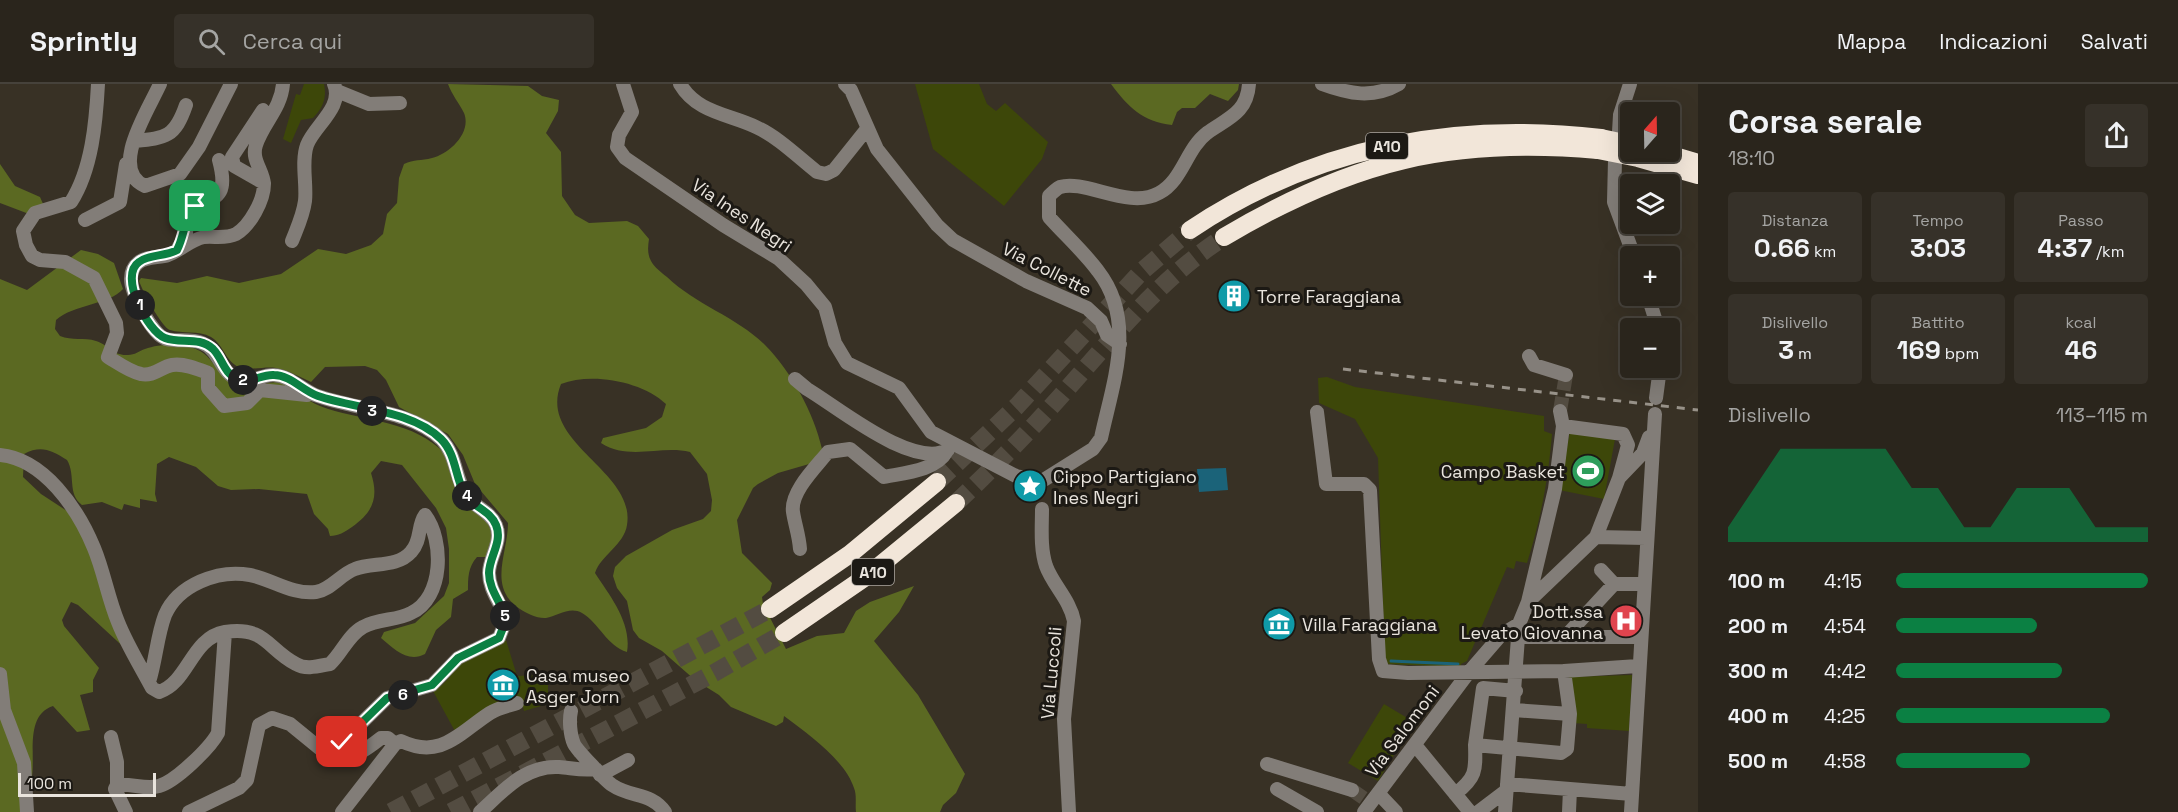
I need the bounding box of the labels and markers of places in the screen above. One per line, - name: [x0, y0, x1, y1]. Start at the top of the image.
- pin: [169, 180, 220, 231]
- building icon: Torre Faraggiana: [1216, 278, 1252, 314]
- place label: Torre Faraggiana: [1257, 285, 1401, 308]
- pin: 1: [125, 290, 155, 320]
- pin: 2: [228, 365, 258, 395]
- pin: 3: [357, 396, 387, 426]
- sports icon: Campo Basket: [1570, 453, 1606, 489]
- place label: Campo Basket: [1441, 460, 1565, 483]
- place label: Cippo Partigiano Ines Negri: [1053, 465, 1197, 509]
- place icon: Cippo Partigiano Ines Negri: [1012, 468, 1048, 504]
- pin: 4: [452, 481, 482, 511]
- place label: Dott.ssa Levato Giovanna: [1461, 600, 1603, 644]
- pin: 5: [490, 601, 520, 631]
- hospital icon: Dott.ssa Levato Giovanna: [1608, 603, 1644, 639]
- museum icon: Villa Faraggiana: [1261, 606, 1297, 642]
- place label: Villa Faraggiana: [1302, 613, 1437, 636]
- place label: Casa museo Asger Jorn: [526, 664, 630, 708]
- museum icon: Casa museo Asger Jorn: [485, 667, 521, 703]
- pin: 6: [388, 680, 418, 710]
- pin: [316, 716, 367, 767]

